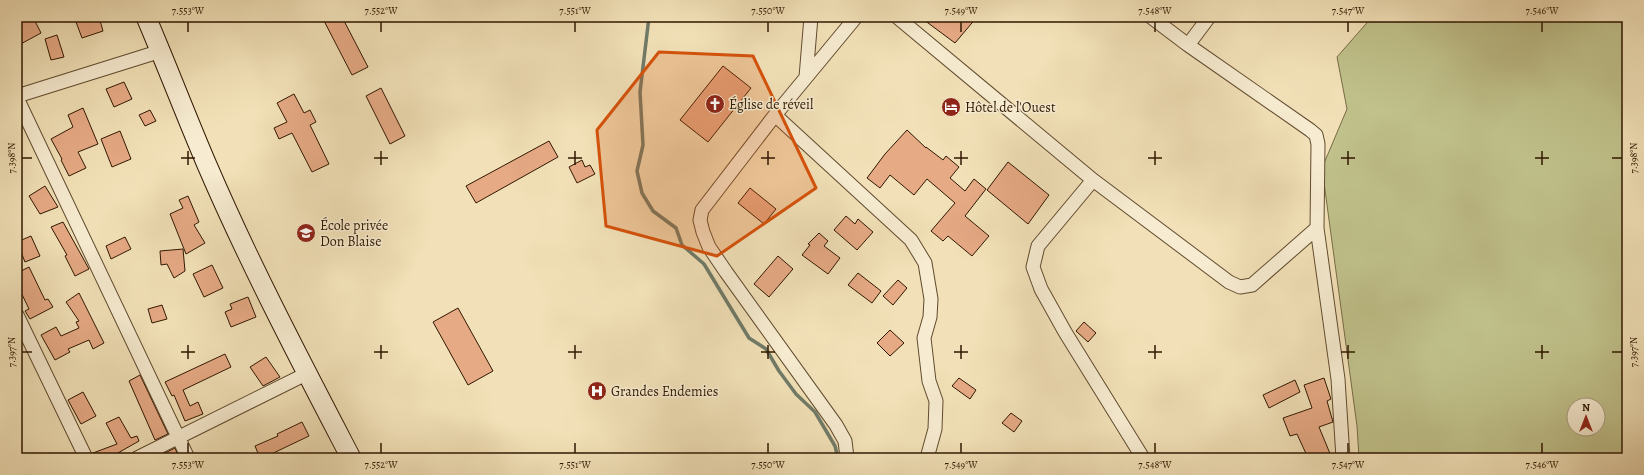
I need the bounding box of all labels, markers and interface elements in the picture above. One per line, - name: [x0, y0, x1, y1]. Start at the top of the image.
- text: 7.553°W: [172, 4, 205, 17]
- text: 7.552°W: [365, 4, 398, 17]
- text: 7.551°W: [559, 4, 591, 17]
- text: 7.550°W: [751, 4, 785, 17]
- text: 7.549°W: [945, 4, 978, 17]
- text: 7.548°W: [1138, 4, 1172, 17]
- text: 7.547°W: [1332, 4, 1365, 17]
- text: 7.546°W: [1525, 4, 1559, 17]
- church icon: Église de réveil: [704, 93, 726, 115]
- place label: Église de réveil: [729, 95, 814, 114]
- hotel icon: Hôtel de l'Ouest: [940, 96, 962, 118]
- place label: Hôtel de l'Ouest: [965, 98, 1056, 117]
- text: 7.398°N: [5, 142, 18, 174]
- text: 7.398°N: [1627, 142, 1640, 174]
- place label: École privée Don Blaise: [320, 216, 388, 251]
- school or university icon: École privée Don Blaise: [295, 222, 317, 244]
- text: 7.397°N: [5, 337, 18, 367]
- text: 7.397°N: [1627, 337, 1640, 367]
- hospital icon: Grandes Endemies: [586, 380, 608, 402]
- place label: Grandes Endemies: [611, 382, 718, 401]
- north arrow: [1566, 397, 1606, 437]
- text: N: [1582, 400, 1590, 415]
- text: 7.553°W: [172, 458, 205, 471]
- text: 7.552°W: [365, 458, 398, 471]
- text: 7.551°W: [559, 458, 591, 471]
- text: 7.550°W: [751, 458, 785, 471]
- text: 7.549°W: [945, 458, 978, 471]
- text: 7.548°W: [1138, 458, 1172, 471]
- text: 7.547°W: [1332, 458, 1365, 471]
- text: 7.546°W: [1525, 458, 1559, 471]

